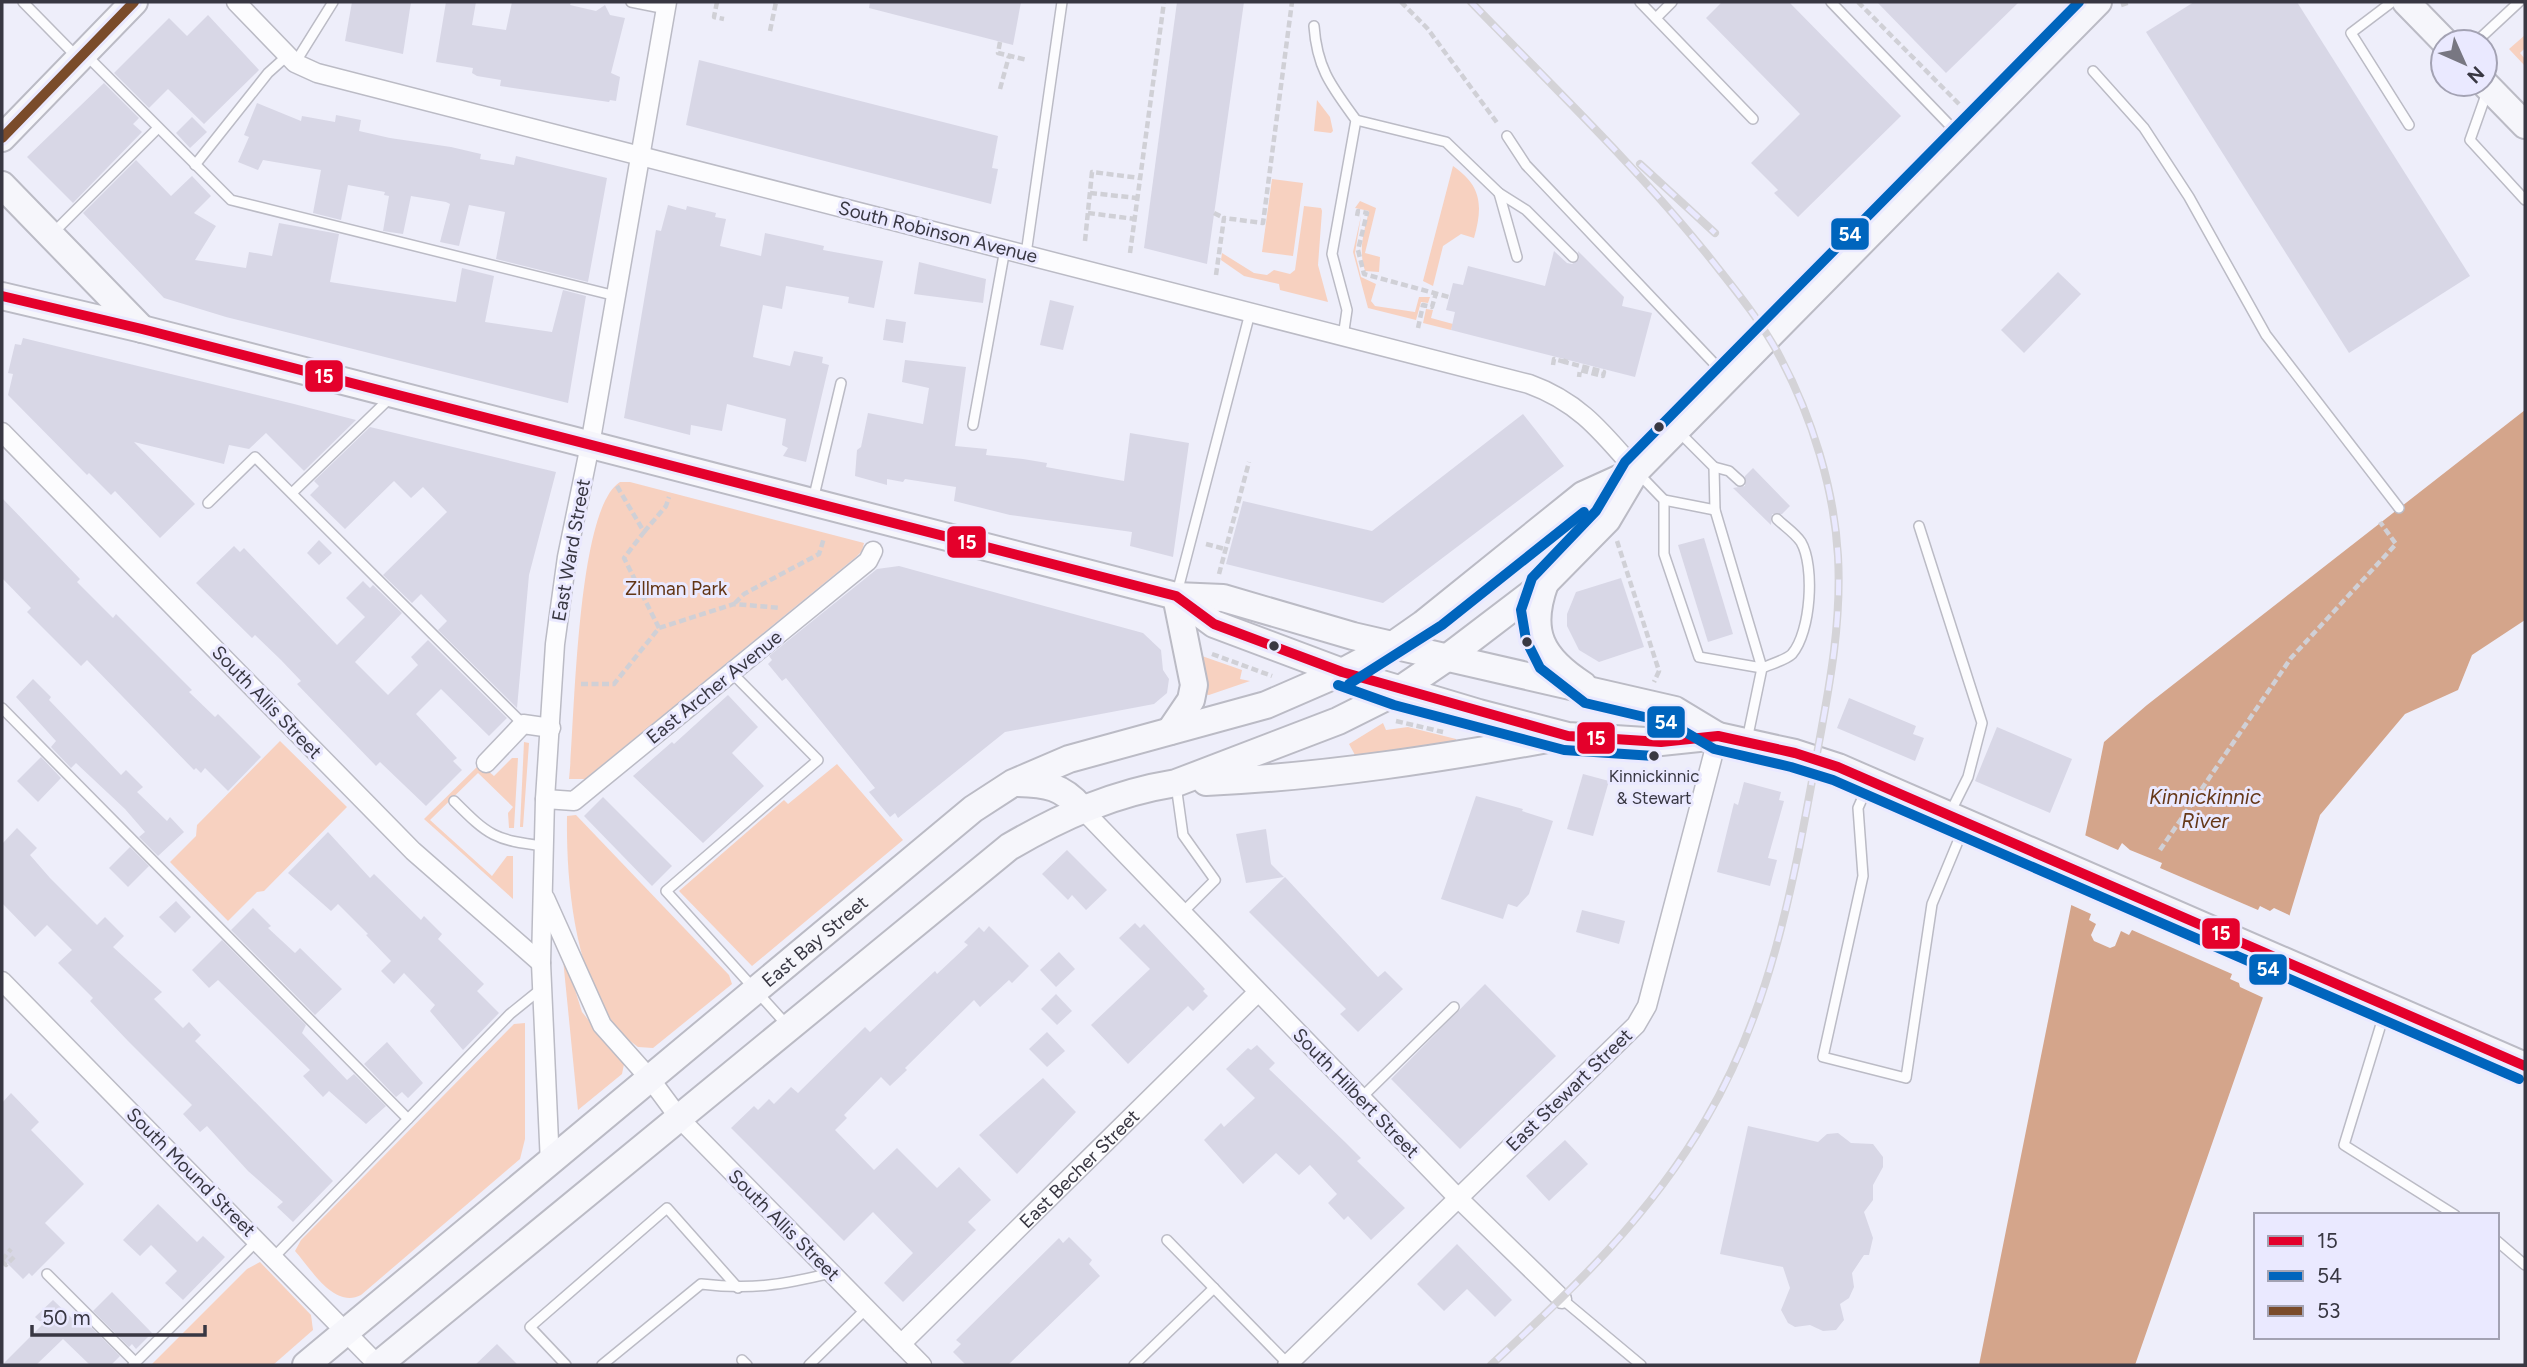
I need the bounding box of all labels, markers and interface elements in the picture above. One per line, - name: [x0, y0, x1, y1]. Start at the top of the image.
- north arrow: [2429, 28, 2499, 98]
- text: N: [2462, 61, 2489, 88]
- street label: South Robinson Avenue: [836, 196, 1040, 268]
- line badge: 54: [1830, 217, 1870, 251]
- text: 54: [1838, 223, 1862, 246]
- line badge: 15: [304, 359, 344, 393]
- text: 15: [314, 365, 334, 388]
- unlabelled marker: [1652, 420, 1666, 434]
- street label: East Ward Street: [547, 477, 595, 623]
- line badge: 15: [946, 525, 987, 559]
- text: 15: [957, 531, 977, 554]
- park label: Zillman Park: [625, 577, 728, 600]
- street label: East Archer Avenue: [642, 625, 786, 749]
- unlabelled marker: [1520, 635, 1534, 649]
- unlabelled marker: [1267, 639, 1281, 653]
- street label: South Allis Street: [207, 641, 327, 763]
- line badge: 54: [1646, 705, 1686, 739]
- text: 54: [1654, 711, 1678, 734]
- line badge: 15: [1576, 721, 1616, 755]
- text: 15: [1586, 727, 1606, 750]
- marker: Kinnickinnic & Stewart: [1647, 749, 1661, 763]
- place label: Kinnickinnic & Stewart: [1609, 766, 1699, 808]
- water label: Kinnickinnic River: [2149, 784, 2262, 833]
- street label: East Bay Street: [757, 890, 872, 992]
- line badge: 15: [2201, 917, 2241, 950]
- text: 15: [2211, 922, 2231, 945]
- line badge: 54: [2248, 953, 2288, 986]
- text: 54: [2256, 958, 2280, 981]
- street label: South Hilbert Street: [1288, 1023, 1424, 1163]
- street label: East Stewart Street: [1501, 1024, 1637, 1156]
- street label: South Mound Street: [122, 1103, 260, 1241]
- street label: East Becher Street: [1014, 1104, 1144, 1233]
- street label: South Allis Street: [723, 1164, 845, 1286]
- legend: [2254, 1213, 2499, 1339]
- text: 15: [2317, 1228, 2338, 1253]
- text: 54: [2317, 1263, 2342, 1288]
- scale bar: [32, 1294, 205, 1338]
- text: 53: [2317, 1298, 2341, 1323]
- text: 50 m: [42, 1305, 91, 1330]

